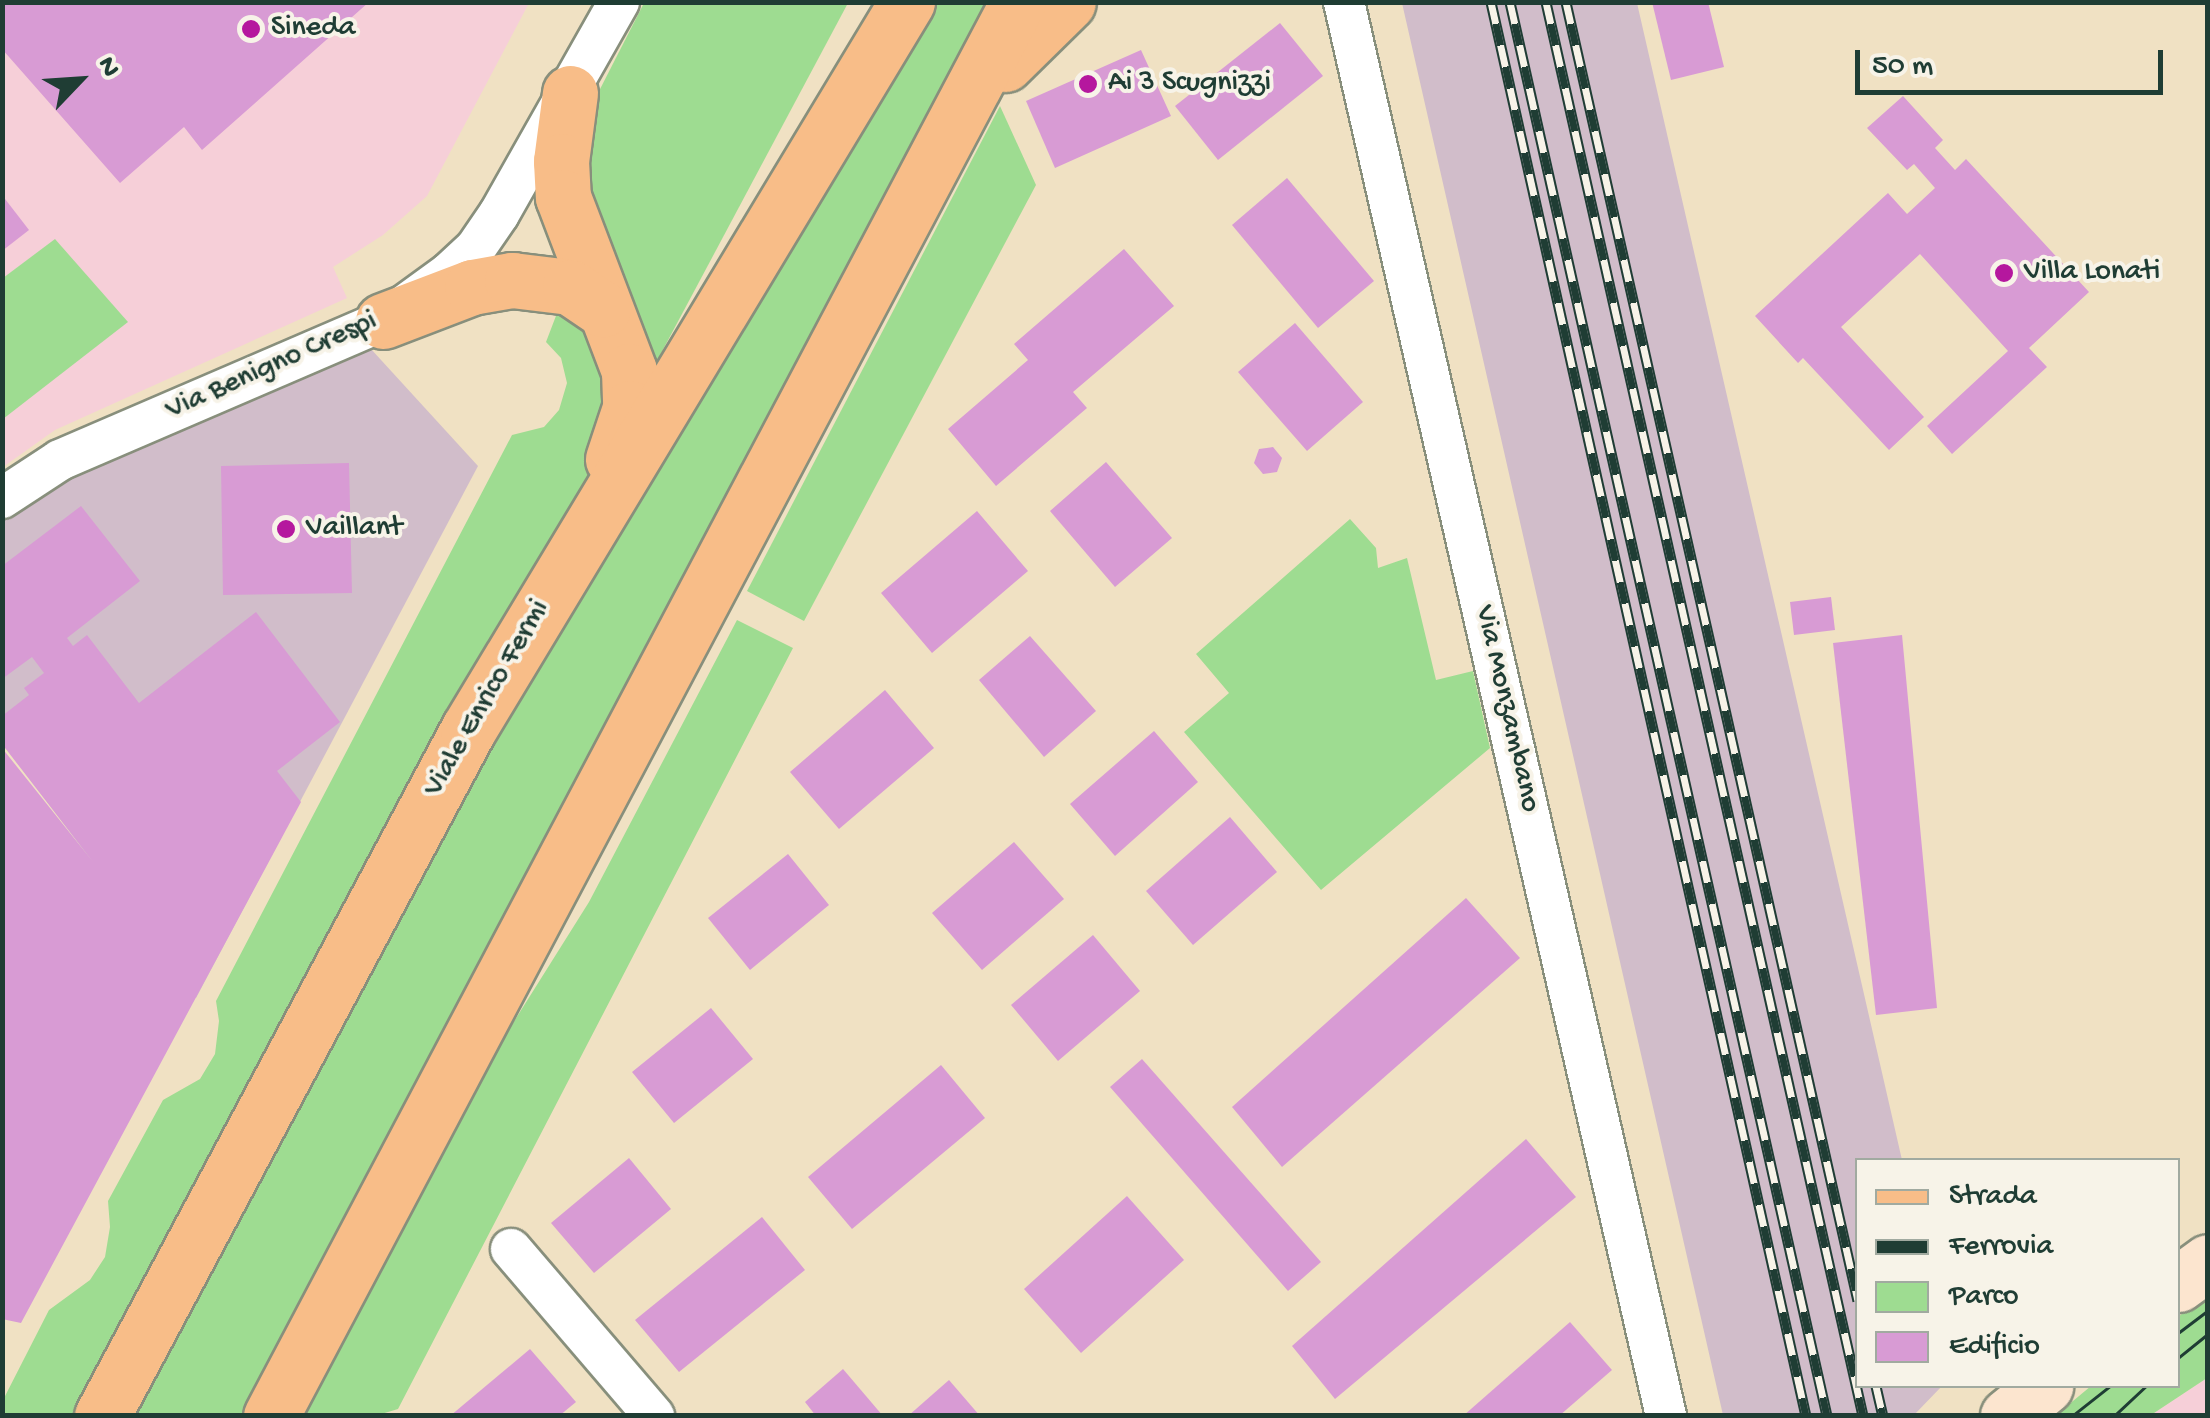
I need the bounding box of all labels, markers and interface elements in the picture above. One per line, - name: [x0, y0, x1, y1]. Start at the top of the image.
- place label: Sineda: [271, 11, 355, 47]
- marker: Sineda: [240, 18, 262, 40]
- north arrow: [30, 30, 130, 130]
- scale bar: [1860, 30, 2168, 92]
- text: 50 m: [1872, 50, 1933, 85]
- text: N: [89, 52, 126, 82]
- place label: Ai 3 Scugnizzi: [1108, 66, 1271, 102]
- marker: Ai 3 Scugnizzi: [1077, 73, 1099, 95]
- place label: Villa Lonati: [2024, 255, 2160, 291]
- marker: Villa Lonati: [1993, 262, 2015, 284]
- street label: Via Benigno Crespi: [161, 304, 383, 430]
- place label: Vaillant: [306, 511, 402, 547]
- marker: Vaillant: [275, 518, 297, 540]
- street label: Viale Enrico Fermi: [417, 594, 559, 804]
- street label: Via Monzambano: [1465, 602, 1547, 816]
- legend: [1855, 1158, 2180, 1388]
- text: Strada: [1949, 1180, 2037, 1215]
- text: Ferrovia: [1949, 1230, 2053, 1265]
- text: Parco: [1949, 1280, 2019, 1315]
- text: Edificio: [1949, 1330, 2040, 1365]

